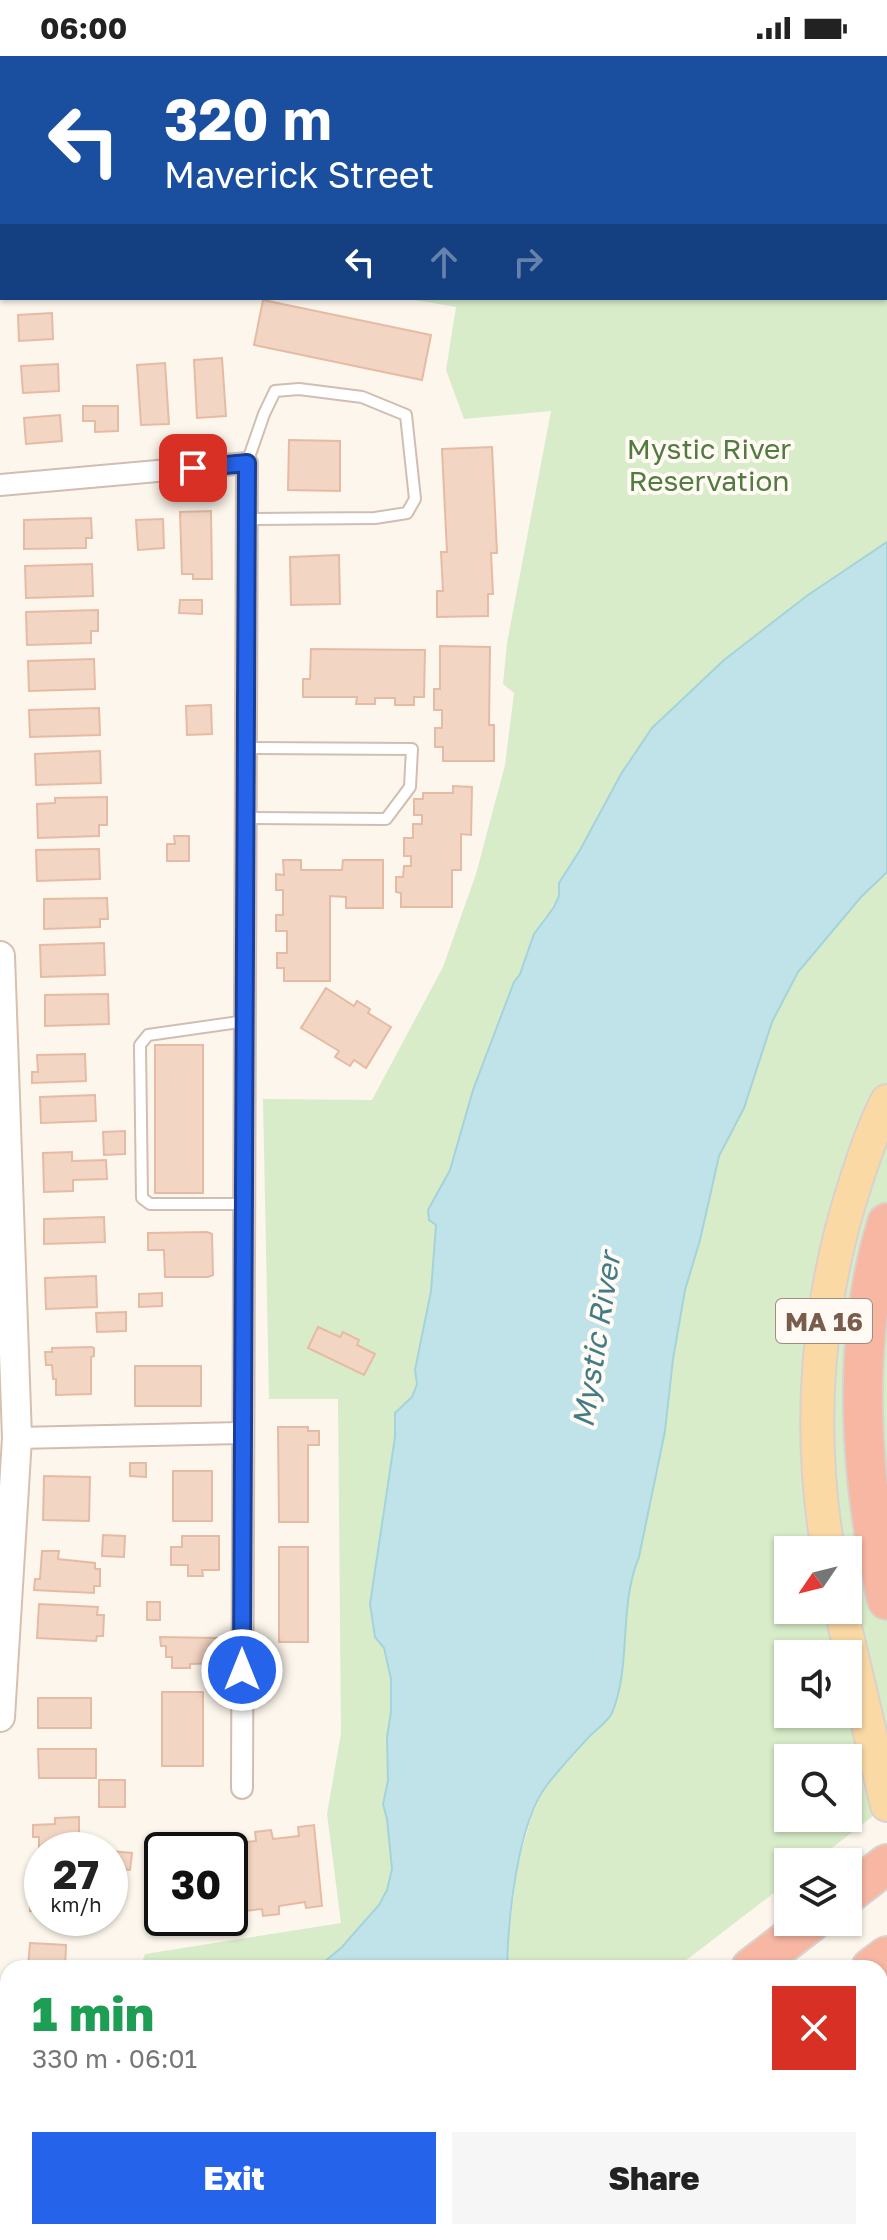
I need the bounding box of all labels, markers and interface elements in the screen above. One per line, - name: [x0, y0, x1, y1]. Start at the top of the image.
- text: 06:00: [40, 10, 127, 46]
- text: 320 m: [164, 85, 332, 152]
- icon: left: [32, 88, 136, 192]
- text: Maverick Street: [164, 153, 434, 196]
- icon: left: [338, 240, 382, 284]
- icon: ahead: [422, 240, 466, 284]
- icon: right: [506, 240, 550, 284]
- park label: Mystic River Reservation: [627, 432, 791, 497]
- pin: [159, 434, 227, 502]
- icon: arrive: [171, 446, 215, 490]
- water label: Mystic River: [564, 1246, 628, 1430]
- road number: MA 16: [776, 1299, 872, 1343]
- north arrow: [774, 1536, 862, 1624]
- map controls: [774, 1536, 862, 1936]
- position arrow: [200, 1628, 284, 1712]
- button: sound: [774, 1640, 862, 1728]
- button: search: [774, 1744, 862, 1832]
- speed limit sign: 30: [144, 1832, 248, 1936]
- button: layers: [774, 1848, 862, 1936]
- text: 27: [53, 1850, 99, 1898]
- text: km/h: [51, 1892, 101, 1916]
- text: 1 min: [32, 1984, 154, 2042]
- button: close: [772, 1986, 856, 2070]
- text: 330 m · 06:01: [32, 2043, 197, 2074]
- button: Exit: [32, 2132, 436, 2224]
- button: Share: [452, 2132, 856, 2224]

